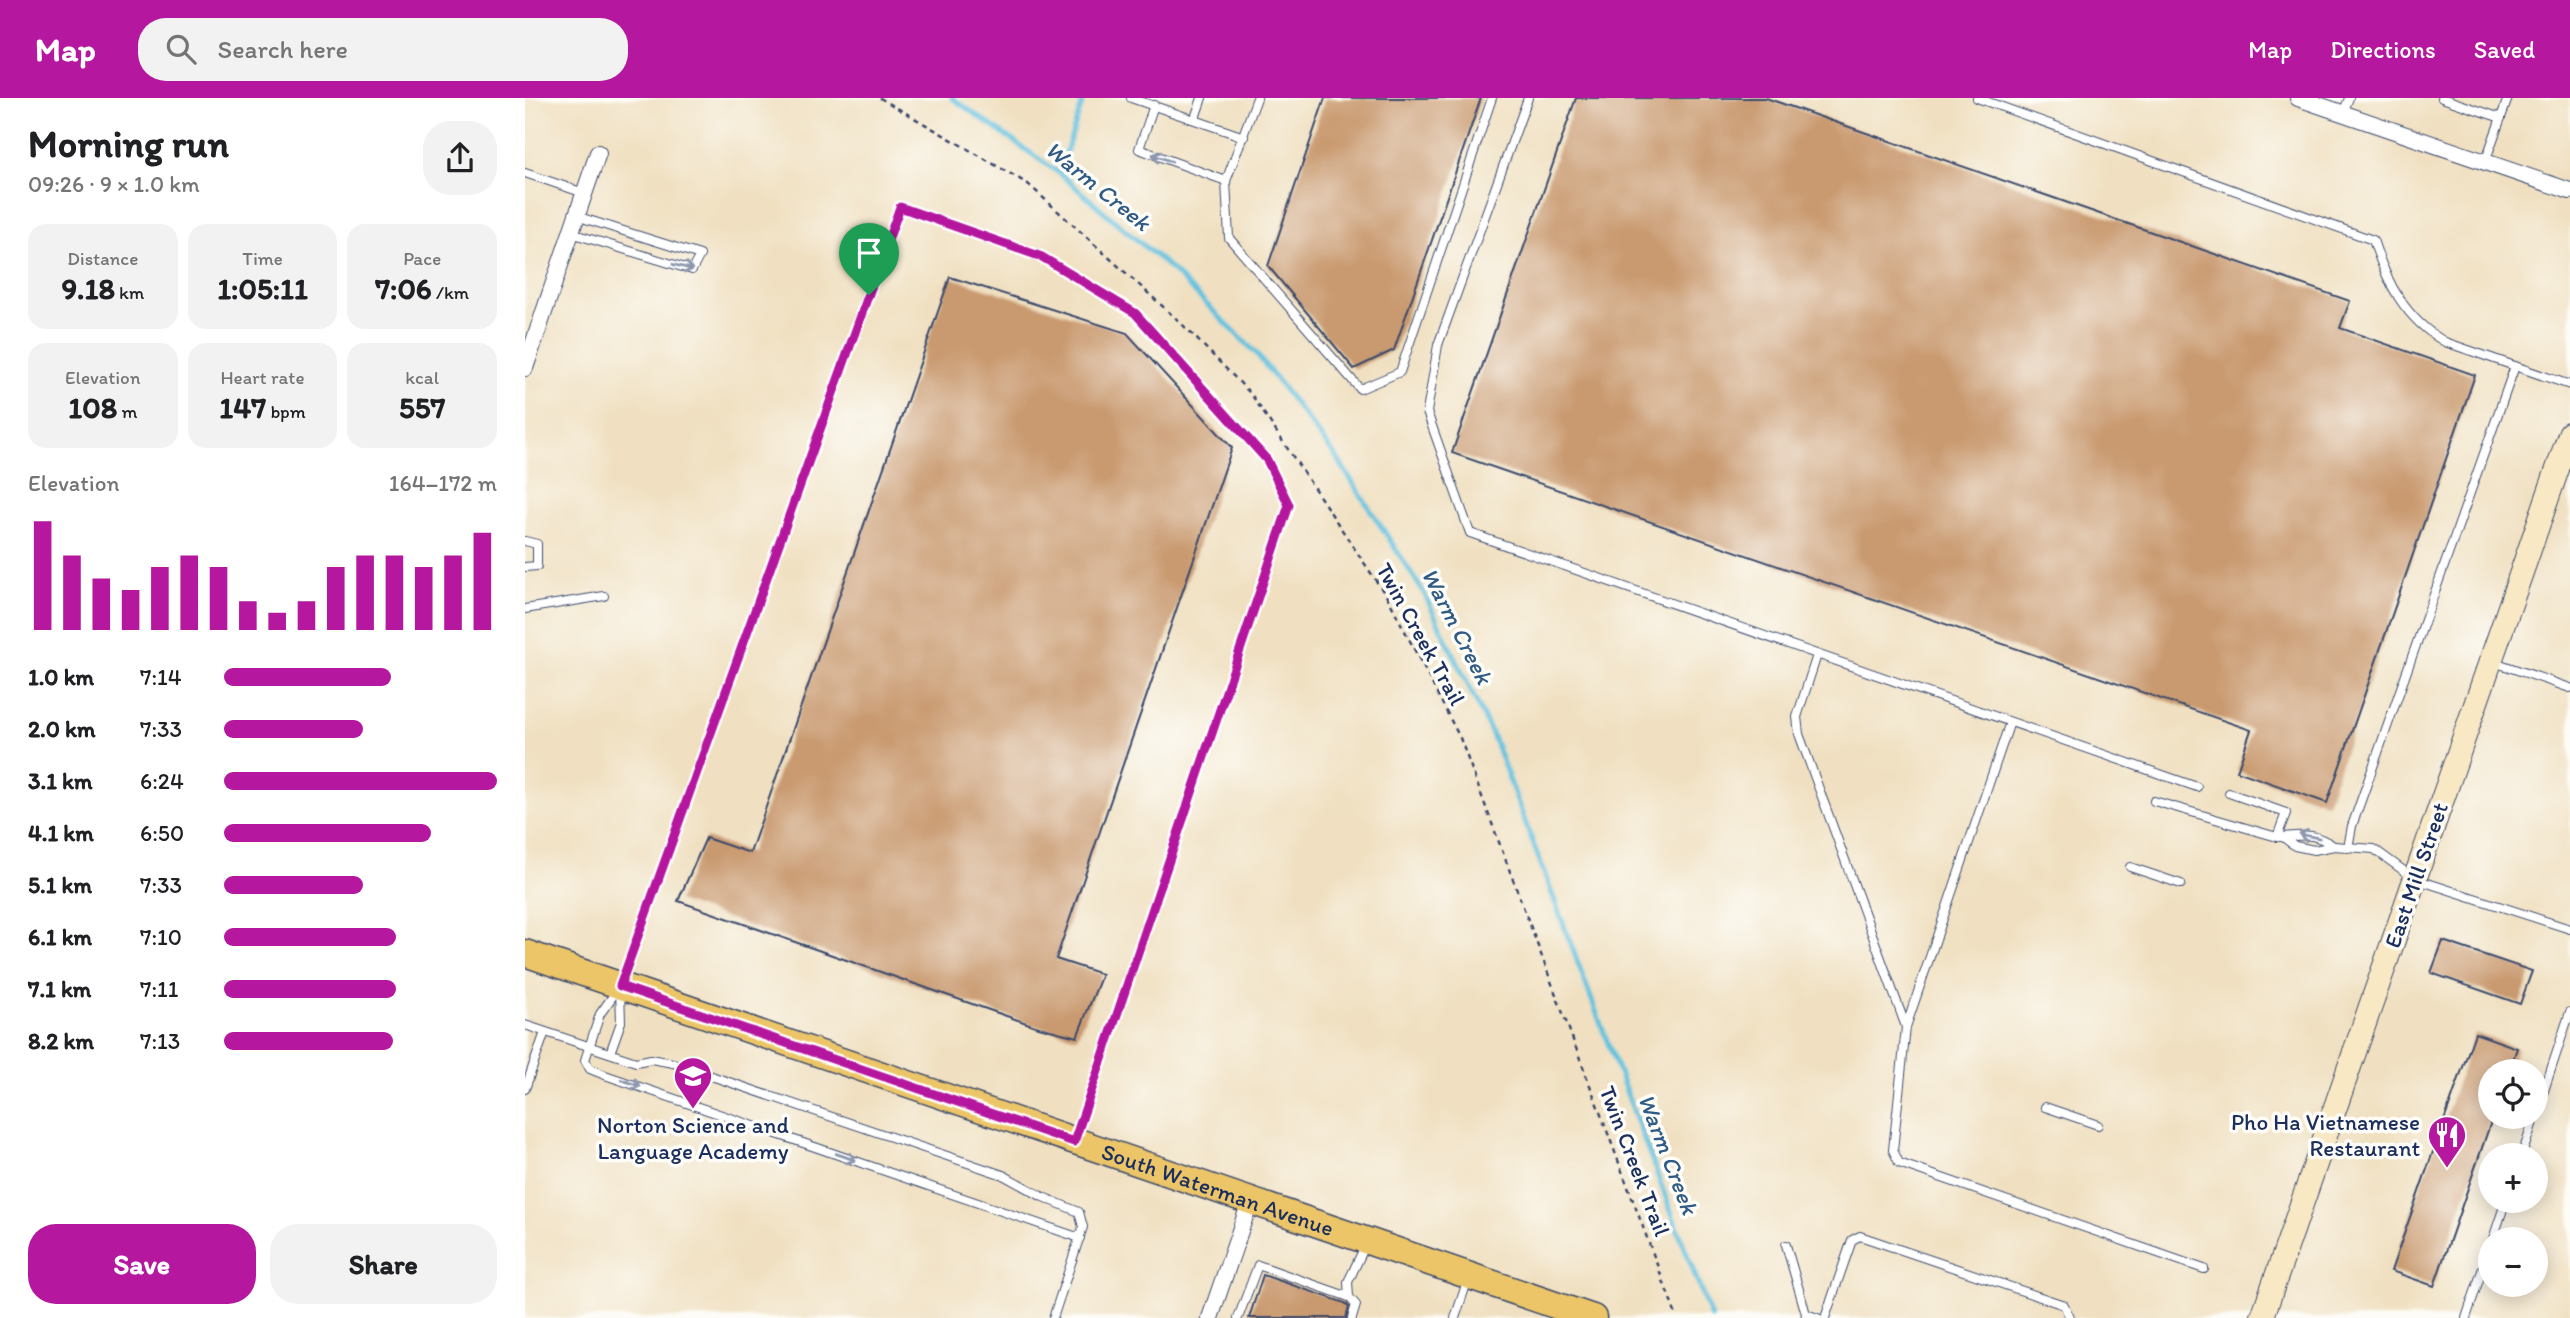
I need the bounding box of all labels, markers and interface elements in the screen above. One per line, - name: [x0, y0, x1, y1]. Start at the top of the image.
- search box: [138, 18, 628, 81]
- text: Map: [35, 30, 96, 69]
- icon: search: [162, 30, 200, 68]
- text: Search here: [218, 33, 348, 65]
- text: Map: [2248, 35, 2292, 64]
- text: Directions: [2330, 35, 2436, 64]
- text: Saved: [2474, 35, 2535, 64]
- text: Morning run: [28, 121, 229, 167]
- button: share: [423, 121, 497, 195]
- water label: Warm Creek: [1040, 134, 1158, 238]
- one-way arrow: [1151, 150, 1173, 163]
- text: 09:26 · 9 × 1.0 km: [28, 170, 200, 198]
- pin: [839, 223, 899, 295]
- icon: arrive: [850, 234, 888, 272]
- text: Distance: [67, 247, 138, 270]
- text: Time: [242, 247, 283, 270]
- text: Pace: [403, 247, 441, 270]
- one-way arrow: [671, 261, 693, 274]
- text: 9.18: [61, 270, 115, 307]
- text: 1:05:11: [217, 270, 308, 307]
- text: 7:06: [375, 270, 432, 307]
- text: km: [115, 281, 144, 304]
- text: /km: [432, 281, 469, 304]
- text: Elevation: [65, 366, 141, 389]
- text: Heart rate: [220, 366, 305, 389]
- text: kcal: [405, 366, 439, 389]
- text: 108: [68, 389, 117, 426]
- text: 147: [219, 389, 266, 426]
- text: 557: [399, 389, 445, 426]
- text: m: [117, 400, 137, 423]
- text: bpm: [266, 400, 306, 423]
- text: Elevation: [28, 469, 119, 497]
- text: 164–172 m: [389, 469, 497, 497]
- street label: Twin Creek Trail: [1370, 558, 1472, 711]
- water label: Warm Creek: [1416, 563, 1500, 690]
- text: 1.0 km: [28, 663, 94, 691]
- text: 7:14: [140, 663, 182, 691]
- text: 2.0 km: [28, 715, 96, 743]
- text: 7:33: [140, 715, 182, 743]
- text: 3.1 km: [28, 767, 92, 795]
- text: 6:24: [140, 767, 184, 795]
- street label: East Mill Street: [2378, 799, 2454, 951]
- text: 4.1 km: [28, 819, 94, 847]
- text: 6:50: [140, 819, 184, 847]
- one-way arrow: [2299, 829, 2321, 842]
- text: 5.1 km: [28, 871, 92, 899]
- text: 7:33: [140, 871, 182, 899]
- text: 6.1 km: [28, 923, 92, 951]
- text: 7:10: [140, 923, 182, 951]
- text: 7.1 km: [28, 975, 91, 1003]
- text: 7:11: [140, 975, 178, 1003]
- text: 8.2 km: [28, 1027, 94, 1055]
- text: 7:13: [140, 1027, 180, 1055]
- school or university icon: Norton Science and Language Academy: [672, 1055, 714, 1110]
- map controls: [2478, 1059, 2548, 1297]
- button: locate: [2478, 1059, 2548, 1129]
- one-way arrow: [619, 1078, 641, 1090]
- street label: Twin Creek Trail: [1594, 1082, 1677, 1241]
- water label: Warm Creek: [1632, 1089, 1705, 1220]
- place label: Pho Ha Vietnamese Restaurant: [2231, 1108, 2420, 1162]
- place label: Norton Science and Language Academy: [597, 1111, 789, 1165]
- restaurant icon: Pho Ha Vietnamese Restaurant: [2426, 1114, 2468, 1169]
- street label: South Waterman Avenue: [1098, 1137, 1337, 1242]
- button: +: [2478, 1143, 2548, 1213]
- one-way arrow: [834, 1152, 856, 1164]
- button: Save: [28, 1224, 256, 1304]
- button: Share: [270, 1224, 497, 1304]
- button: −: [2478, 1227, 2548, 1297]

